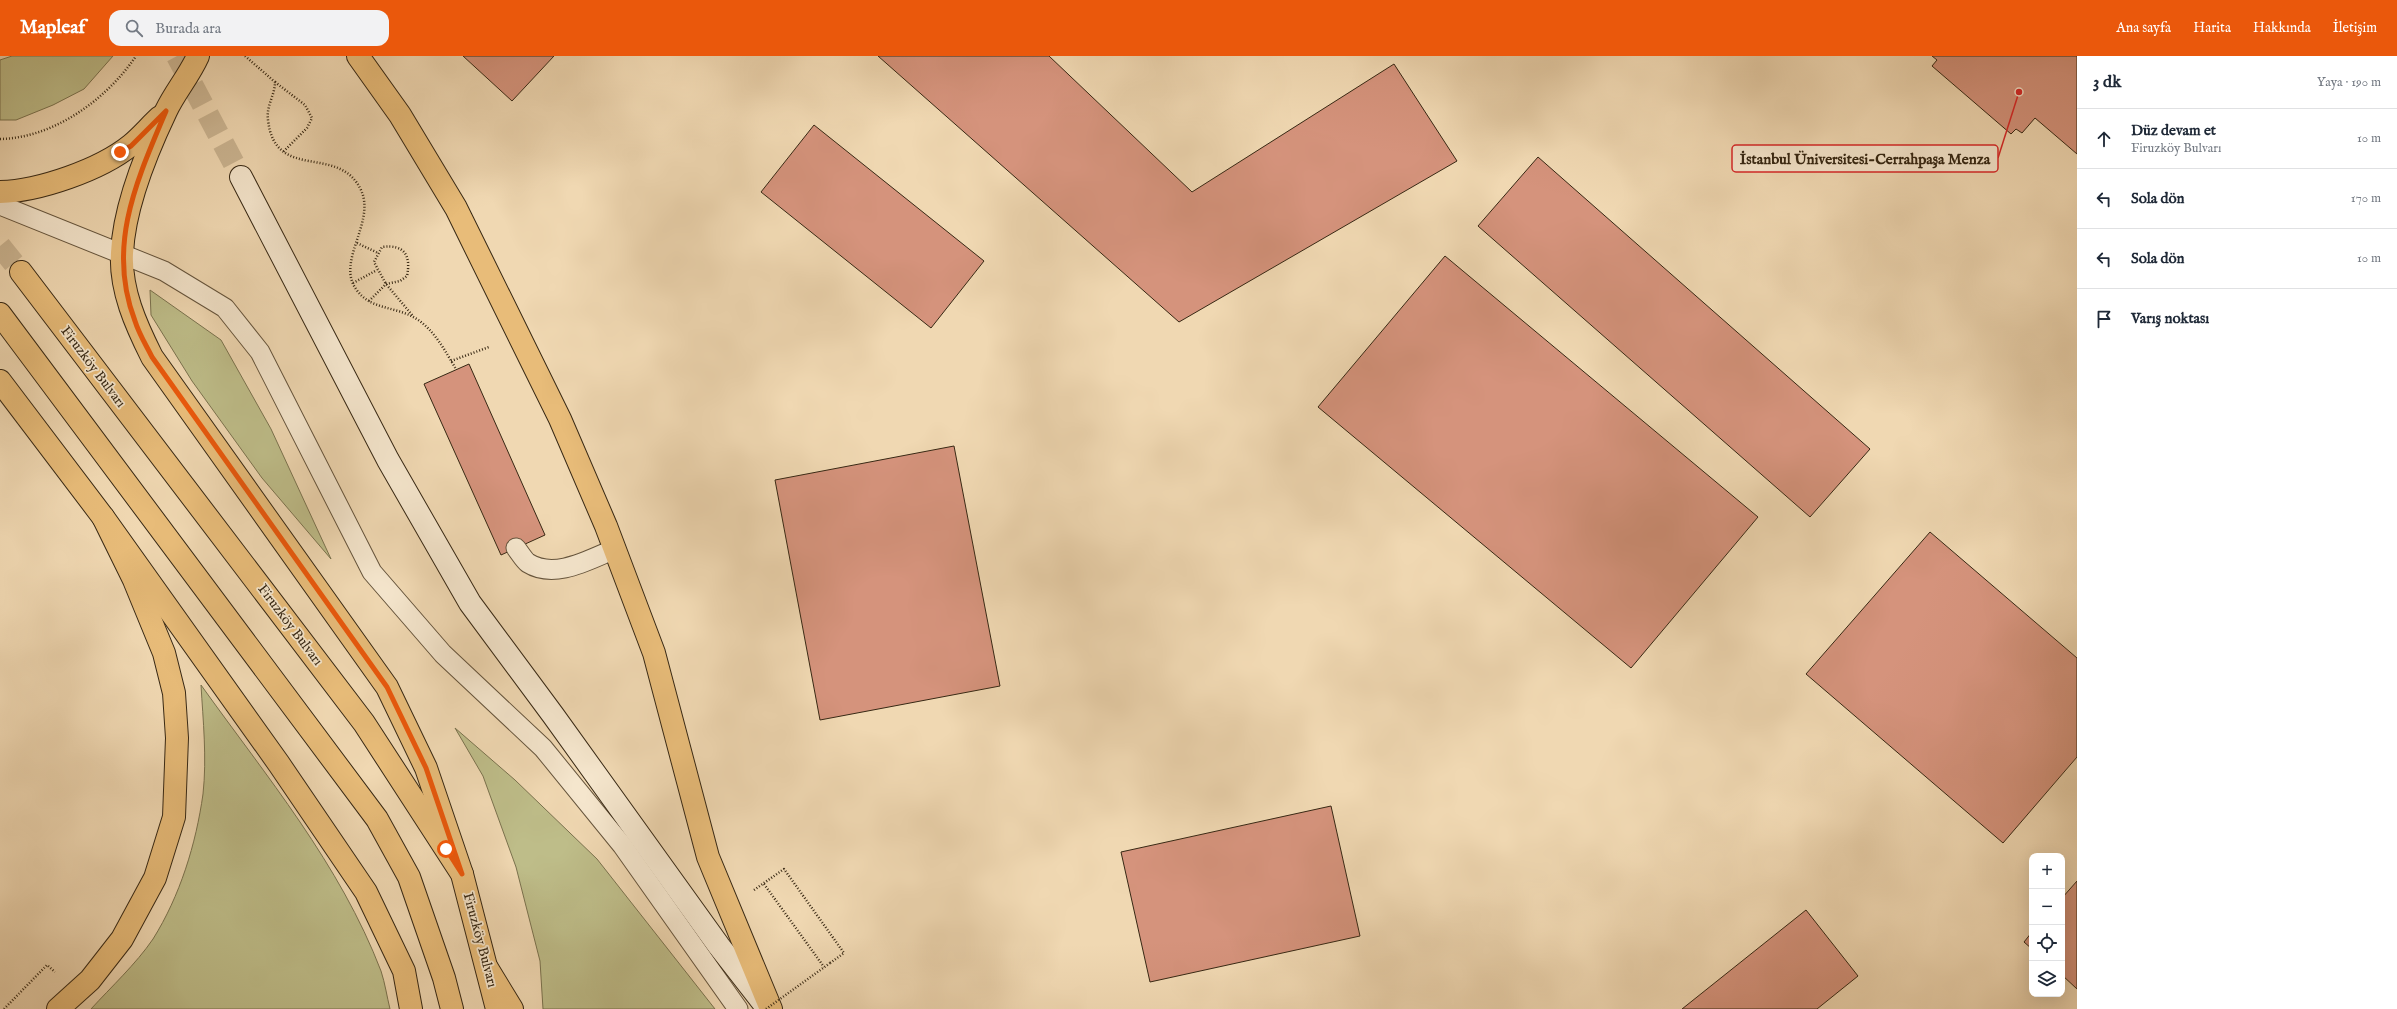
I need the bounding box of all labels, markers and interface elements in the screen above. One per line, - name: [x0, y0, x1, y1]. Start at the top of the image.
- search box: [109, 10, 389, 46]
- text: Mapleaf: [20, 16, 85, 40]
- icon: search: [123, 17, 145, 39]
- text: Burada ara: [155, 19, 221, 38]
- text: Ana sayfa: [2116, 19, 2171, 37]
- text: Harita: [2193, 19, 2231, 37]
- text: Hakkında: [2253, 19, 2311, 37]
- text: İletişim: [2333, 19, 2377, 37]
- text: 3 dk: [2093, 72, 2121, 93]
- text: Yaya · 190 m: [2317, 74, 2381, 91]
- text: Düz devam et: [2131, 121, 2216, 140]
- icon: ahead: [2093, 128, 2115, 150]
- text: 10 m: [2357, 130, 2381, 147]
- text: Firuzköy Bulvarı: [2131, 140, 2222, 157]
- route end: [111, 143, 129, 161]
- callout: İstanbul Üniversitesi-Cerrahpaşa Menza: [1732, 145, 1998, 172]
- text: İstanbul Üniversitesi-Cerrahpaşa Menza: [1740, 150, 1991, 169]
- icon: left: [2093, 188, 2115, 210]
- text: Sola dön: [2131, 189, 2185, 208]
- text: 170 m: [2351, 190, 2381, 207]
- icon: left: [2093, 248, 2115, 270]
- text: Sola dön: [2131, 249, 2185, 268]
- text: 10 m: [2357, 250, 2381, 267]
- icon: arrive: [2093, 308, 2115, 330]
- text: Varış noktası: [2131, 309, 2209, 328]
- street label: Firuzköy Bulvarı: [56, 323, 130, 412]
- street label: Firuzköy Bulvarı: [253, 581, 327, 670]
- route start: [437, 840, 455, 858]
- map controls: [2029, 853, 2065, 997]
- button: +: [2029, 853, 2065, 889]
- button: −: [2029, 889, 2065, 925]
- street label: Firuzköy Bulvarı: [459, 891, 501, 990]
- button: locate: [2029, 925, 2065, 961]
- button: layers: [2029, 961, 2065, 997]

